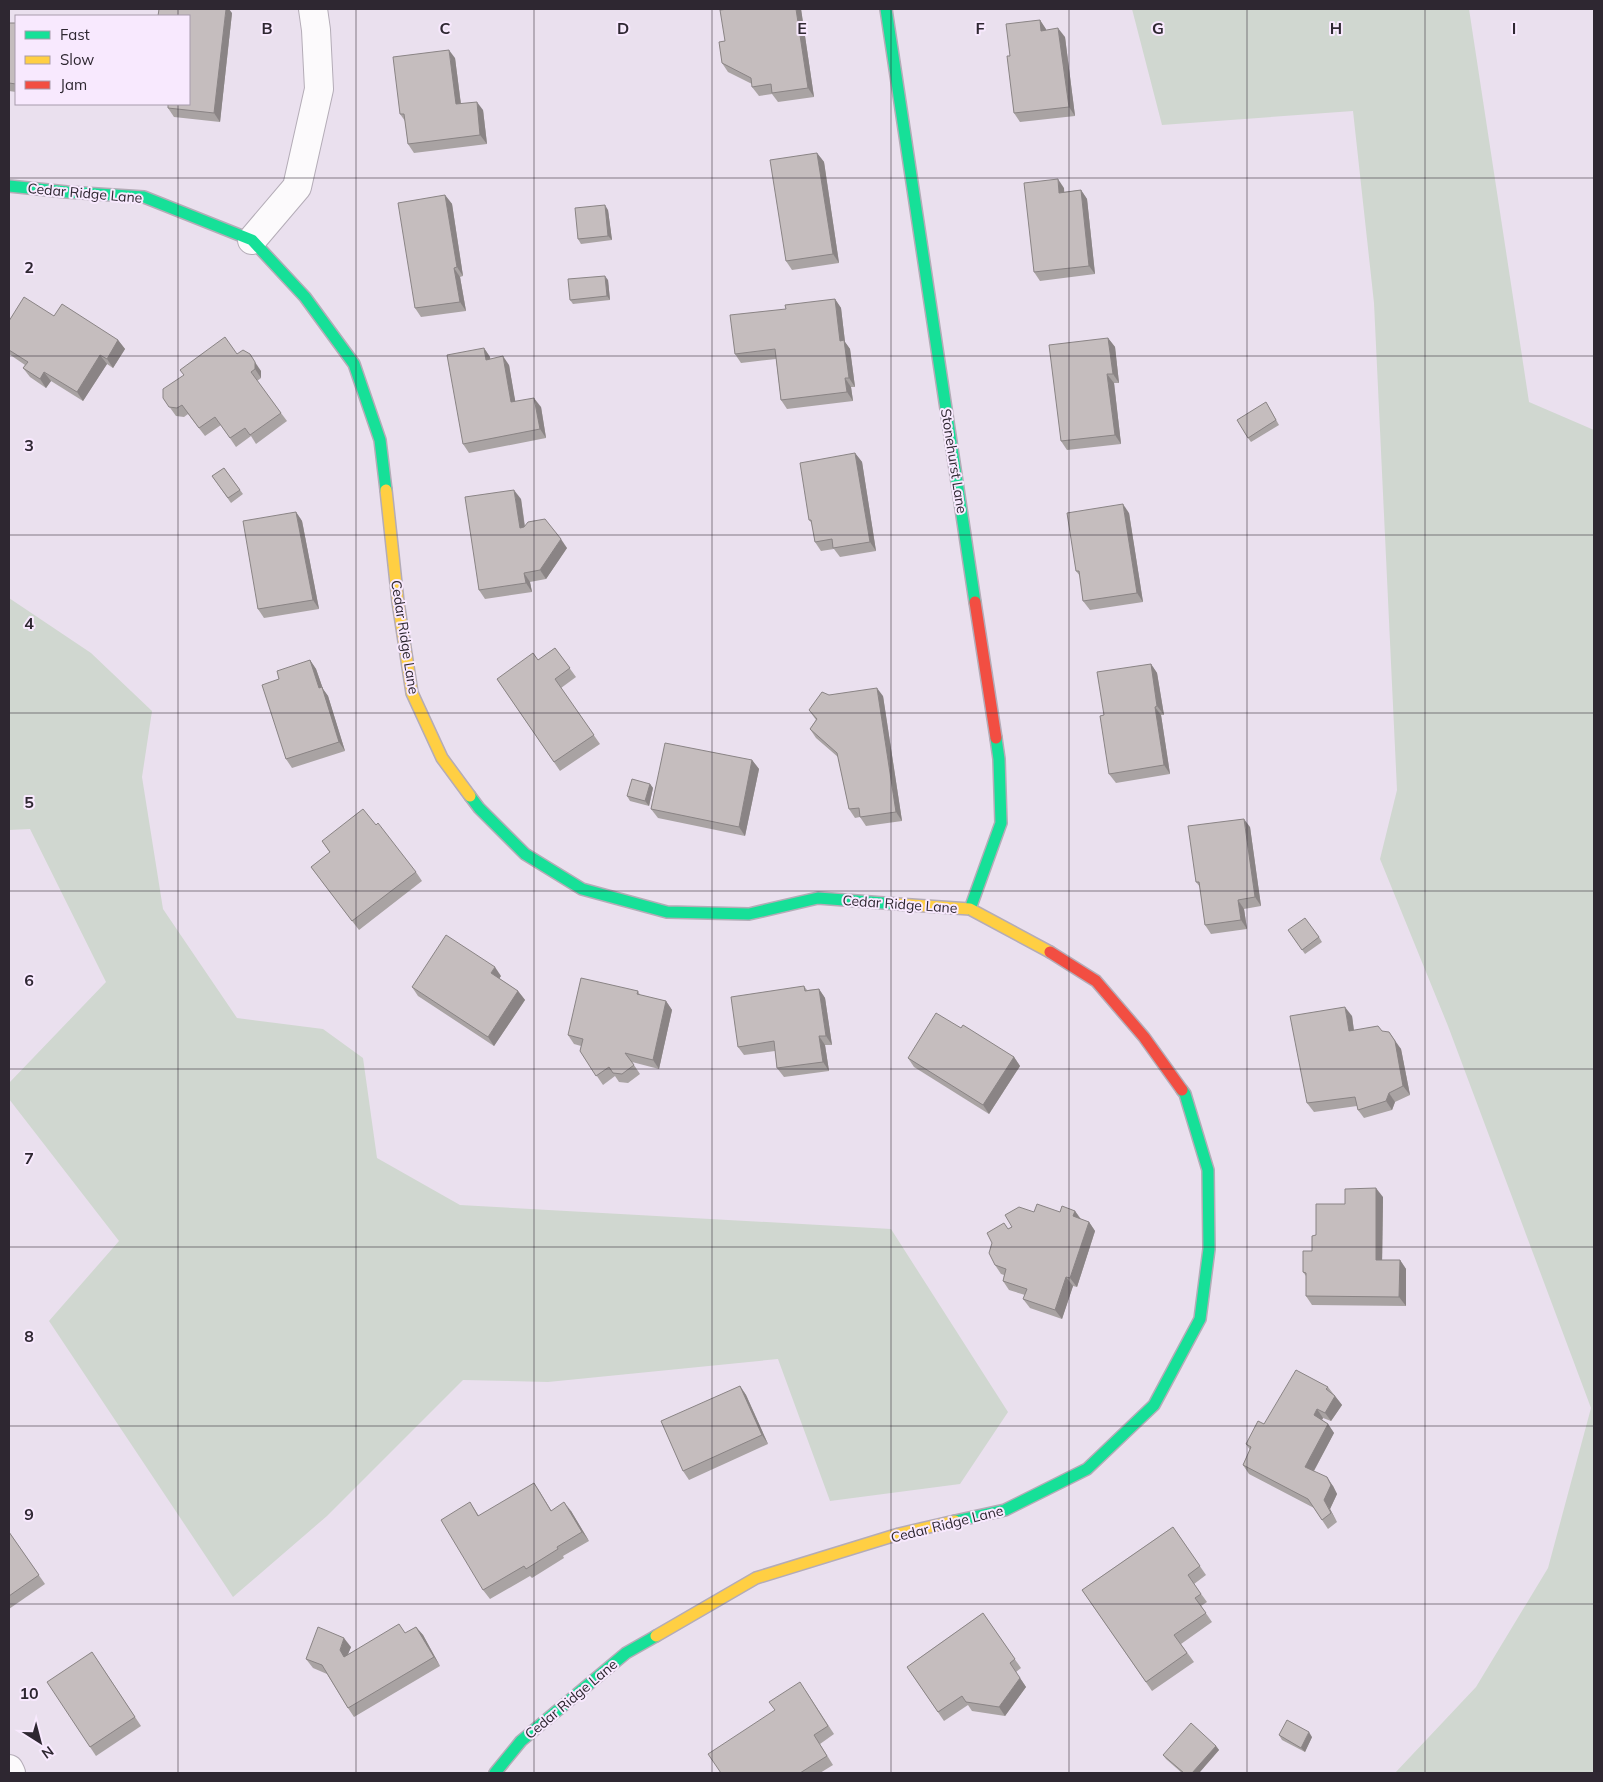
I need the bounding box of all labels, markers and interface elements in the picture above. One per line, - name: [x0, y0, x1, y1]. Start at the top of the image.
- legend: [15, 15, 190, 105]
- text: B: [261, 18, 273, 38]
- text: C: [440, 18, 451, 38]
- text: D: [617, 18, 629, 38]
- text: E: [797, 18, 807, 38]
- text: F: [975, 18, 985, 38]
- text: G: [1152, 18, 1164, 38]
- text: H: [1330, 18, 1342, 38]
- text: I: [1512, 18, 1516, 38]
- text: Fast: [60, 25, 90, 44]
- text: Slow: [60, 50, 94, 69]
- text: Jam: [60, 75, 87, 94]
- street label: Cedar Ridge Lane: [27, 179, 143, 207]
- text: 2: [24, 257, 34, 277]
- street label: Stonehurst Lane: [937, 407, 971, 515]
- text: 3: [24, 435, 34, 455]
- street label: Cedar Ridge Lane: [387, 579, 423, 695]
- text: 4: [24, 613, 34, 633]
- text: 5: [24, 792, 34, 812]
- street label: Cedar Ridge Lane: [842, 891, 958, 917]
- text: 6: [24, 970, 34, 990]
- text: 7: [24, 1148, 34, 1168]
- text: 8: [24, 1326, 34, 1346]
- street label: Cedar Ridge Lane: [889, 1501, 1005, 1547]
- text: 9: [24, 1504, 34, 1524]
- street label: Cedar Ridge Lane: [521, 1655, 621, 1743]
- text: 10: [19, 1683, 39, 1703]
- north arrow: [15, 1717, 65, 1767]
- text: N: [38, 1742, 57, 1763]

